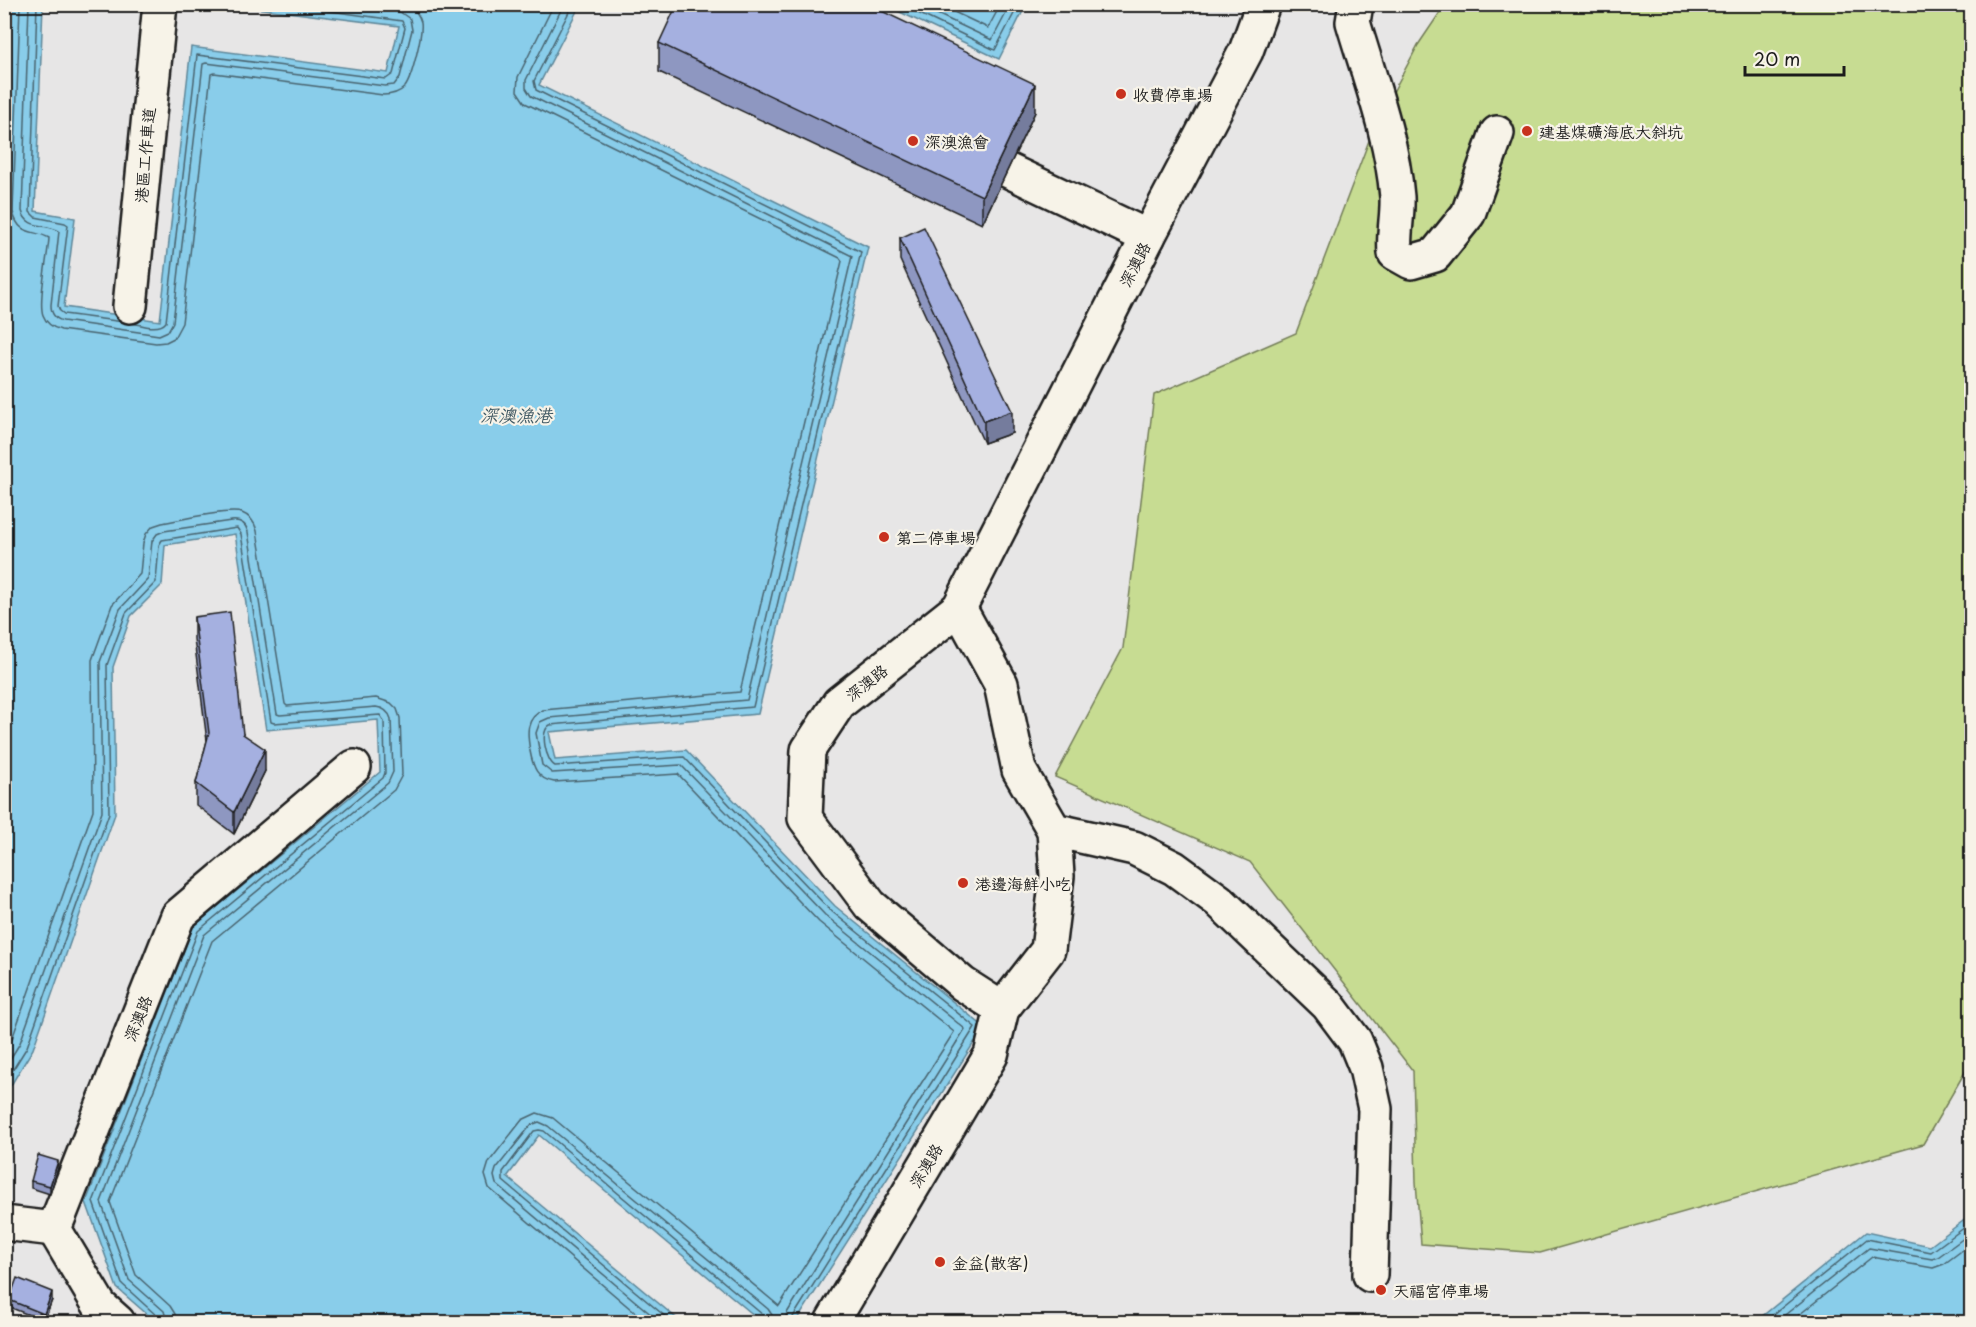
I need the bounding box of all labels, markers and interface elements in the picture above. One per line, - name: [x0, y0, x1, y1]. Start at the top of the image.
- scale bar: [1745, 39, 1844, 77]
- text: 20 m: [1754, 45, 1800, 72]
- place label: 收費停車場: [1133, 82, 1213, 106]
- marker: 收費停車場: [1114, 87, 1128, 101]
- street label: 港區工作車道: [128, 106, 160, 204]
- place label: 建基煤礦海底大斜坑: [1539, 119, 1683, 143]
- marker: 建基煤礦海底大斜坑: [1520, 124, 1534, 138]
- place label: 深澳漁會: [925, 129, 989, 153]
- marker: 深澳漁會: [906, 134, 920, 148]
- street label: 深澳路: [1112, 237, 1156, 291]
- water label: 深澳漁港: [480, 401, 554, 428]
- place label: 第二停車場: [896, 525, 976, 549]
- marker: 第二停車場: [877, 530, 891, 544]
- street label: 深澳路: [840, 658, 892, 706]
- place label: 港邊海鮮小吃: [975, 871, 1071, 895]
- marker: 港邊海鮮小吃: [956, 876, 970, 890]
- street label: 深澳路: [117, 991, 157, 1045]
- street label: 深澳路: [902, 1138, 948, 1192]
- place label: 金益(散客): [952, 1250, 1029, 1274]
- marker: 金益(散客): [933, 1255, 947, 1269]
- place label: 天福宮停車場: [1393, 1278, 1489, 1302]
- marker: 天福宮停車場: [1374, 1283, 1388, 1297]

